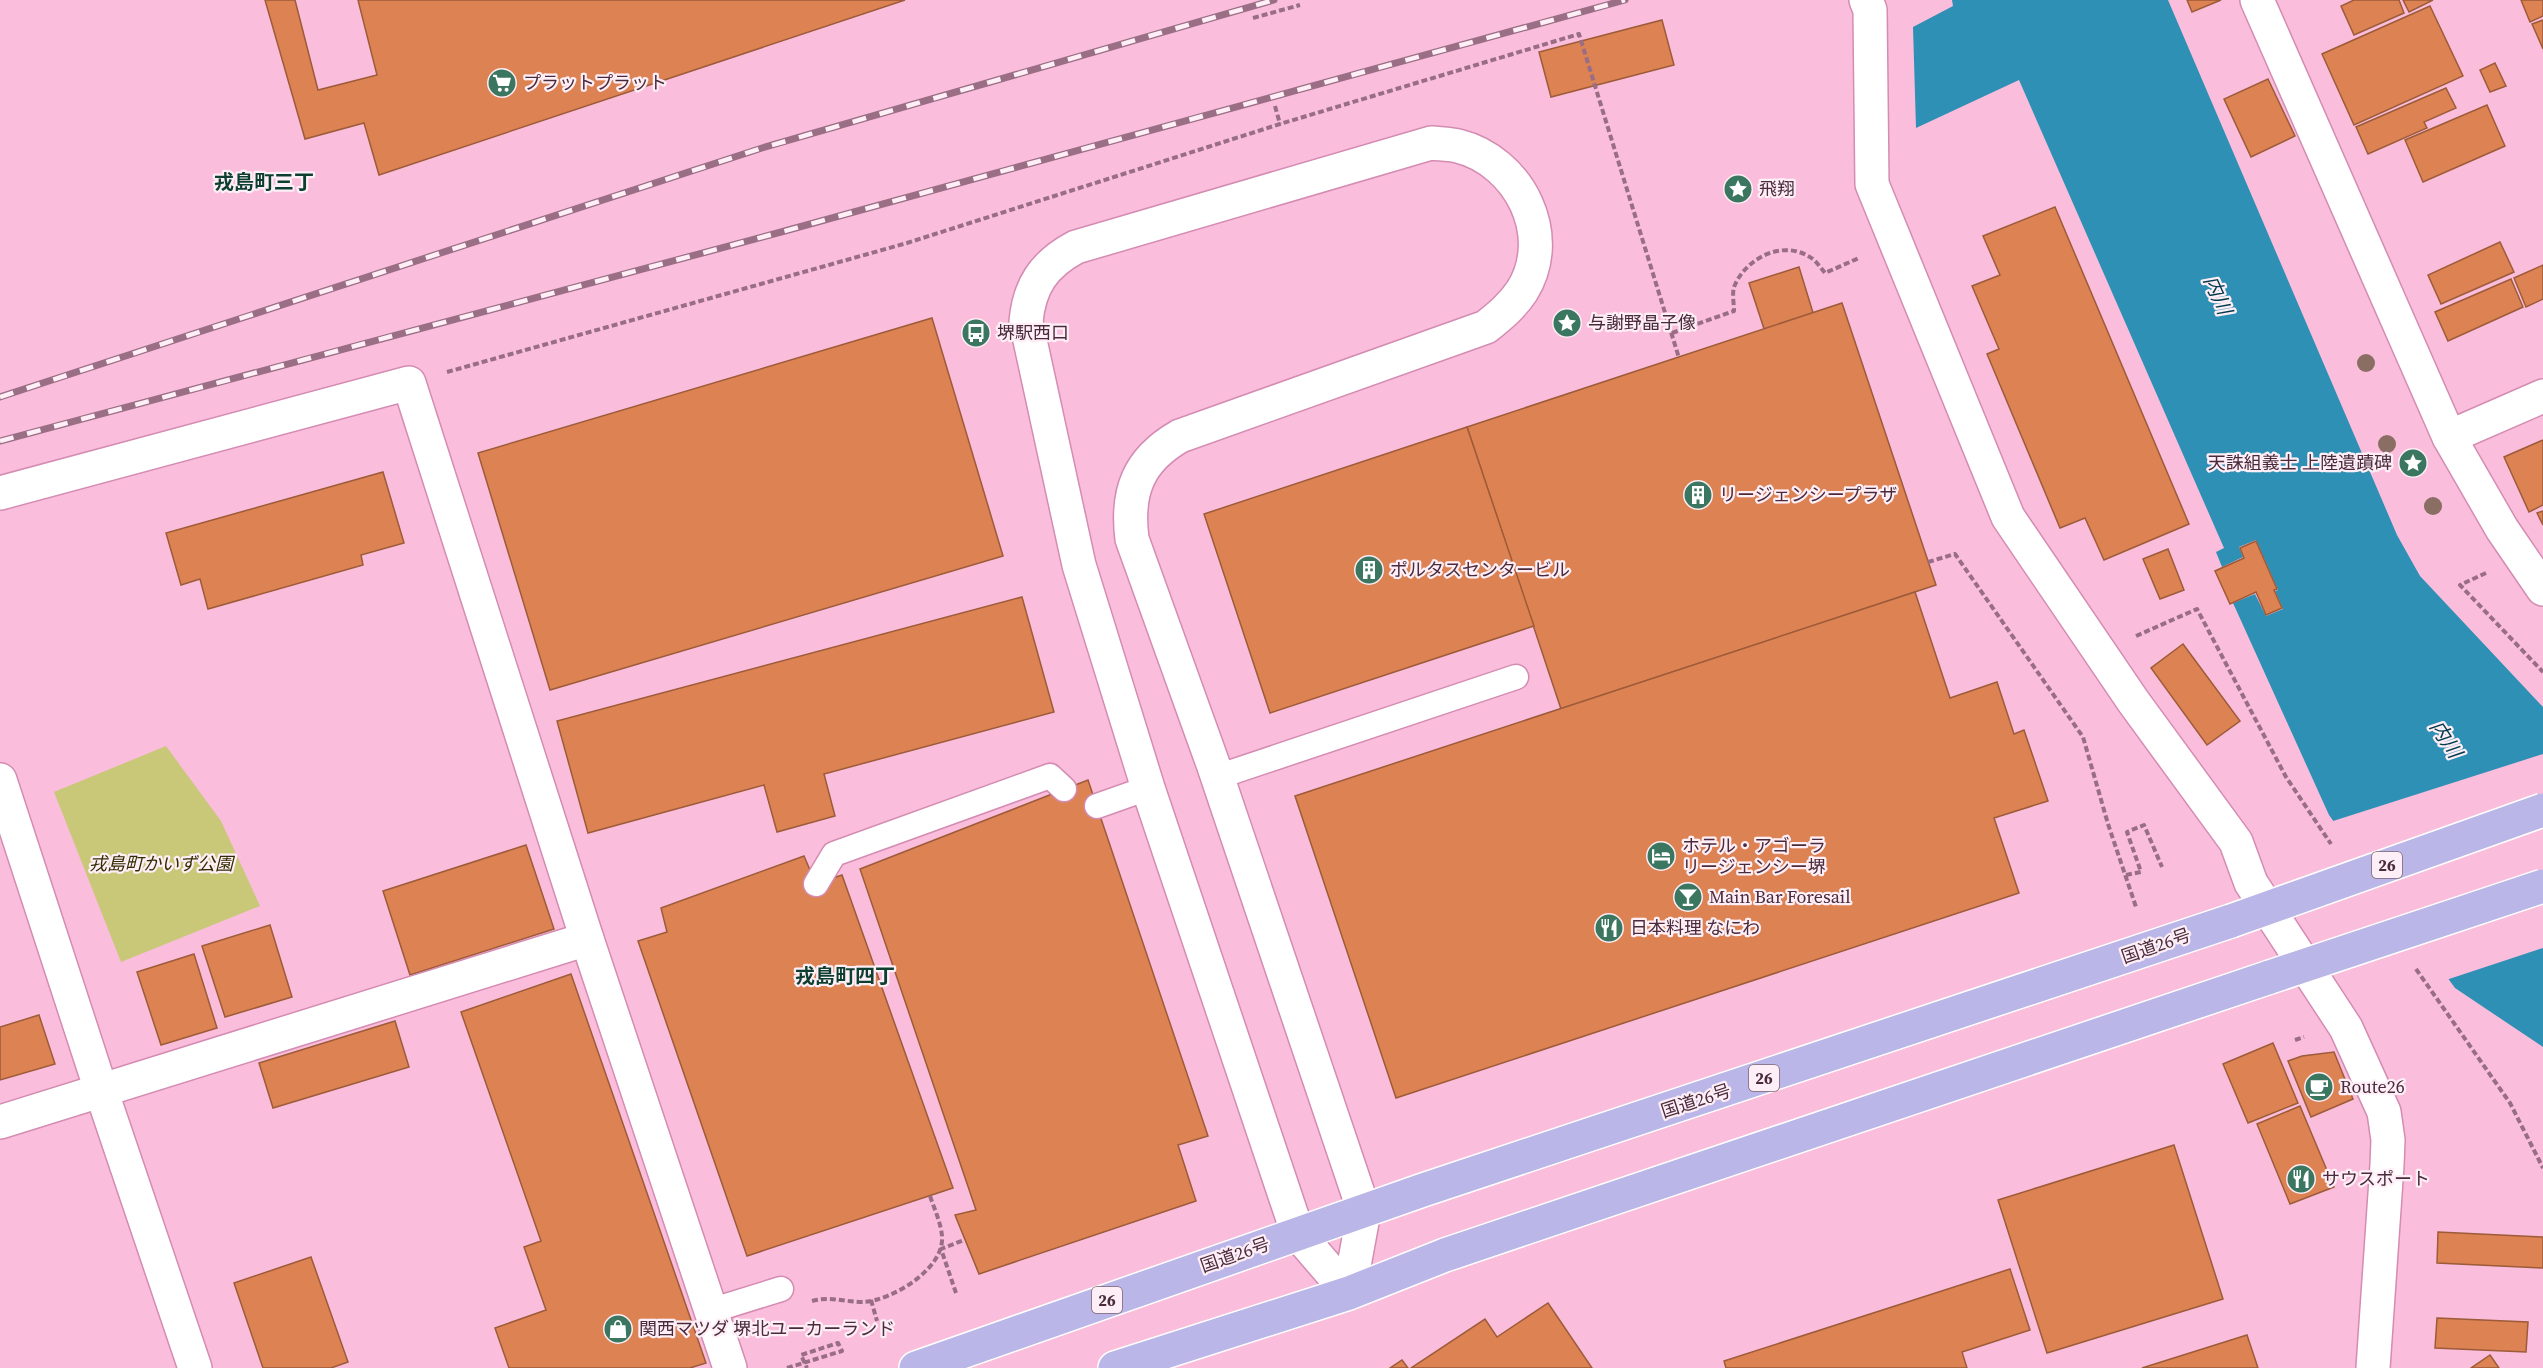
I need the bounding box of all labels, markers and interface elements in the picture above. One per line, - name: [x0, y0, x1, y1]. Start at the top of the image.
- supermarket icon: プラットプラット: [486, 67, 518, 99]
- place label: プラットプラット: [523, 70, 667, 95]
- district label: 戎島町三丁: [214, 168, 314, 196]
- place icon: 飛翔: [1722, 173, 1754, 205]
- place label: 飛翔: [1759, 176, 1795, 201]
- water label: 内川: [2197, 271, 2240, 321]
- place icon: 与謝野晶子像: [1551, 307, 1583, 339]
- place label: 与謝野晶子像: [1588, 310, 1696, 335]
- bus stop icon: 堺駅西口: [960, 317, 992, 349]
- place label: 堺駅西口: [997, 320, 1069, 345]
- place icon: 天誅組義士 上陸遺蹟碑: [2397, 447, 2429, 479]
- place label: 天誅組義士 上陸遺蹟碑: [2208, 450, 2392, 475]
- building icon: リージェンシープラザ: [1682, 479, 1714, 511]
- place label: リージェンシープラザ: [1719, 482, 1898, 507]
- building icon: ポルタスセンタービル: [1353, 554, 1385, 586]
- place label: ポルタスセンタービル: [1390, 557, 1570, 582]
- water label: 内川: [2423, 715, 2470, 765]
- place label: ホテル・アゴーラ リージェンシー堺: [1682, 833, 1826, 879]
- hotel icon: ホテル・アゴーラ リージェンシー堺: [1645, 840, 1677, 872]
- park label: 戎島町かいず公園: [89, 851, 236, 876]
- road number: 26: [2372, 852, 2402, 878]
- bar icon: Main Bar Foresail: [1672, 881, 1704, 913]
- place label: Main Bar Foresail: [1709, 884, 1851, 909]
- restaurant icon: 日本料理 なにわ: [1593, 912, 1625, 944]
- place label: 日本料理 なにわ: [1630, 915, 1760, 940]
- street label: 国道26号: [2118, 922, 2194, 969]
- district label: 戎島町四丁: [795, 962, 895, 990]
- road number: 26: [1749, 1065, 1779, 1091]
- cafe icon: Route26: [2303, 1071, 2335, 1103]
- place label: Route26: [2340, 1074, 2405, 1099]
- street label: 国道26号: [1658, 1078, 1734, 1124]
- restaurant icon: サウスポート: [2285, 1163, 2317, 1195]
- place label: サウスポート: [2322, 1166, 2430, 1191]
- street label: 国道26号: [1197, 1231, 1273, 1278]
- road number: 26: [1092, 1287, 1122, 1313]
- shop icon: 関西マツダ 堺北ユーカーランド: [602, 1313, 634, 1345]
- place label: 関西マツダ 堺北ユーカーランド: [639, 1316, 895, 1341]

